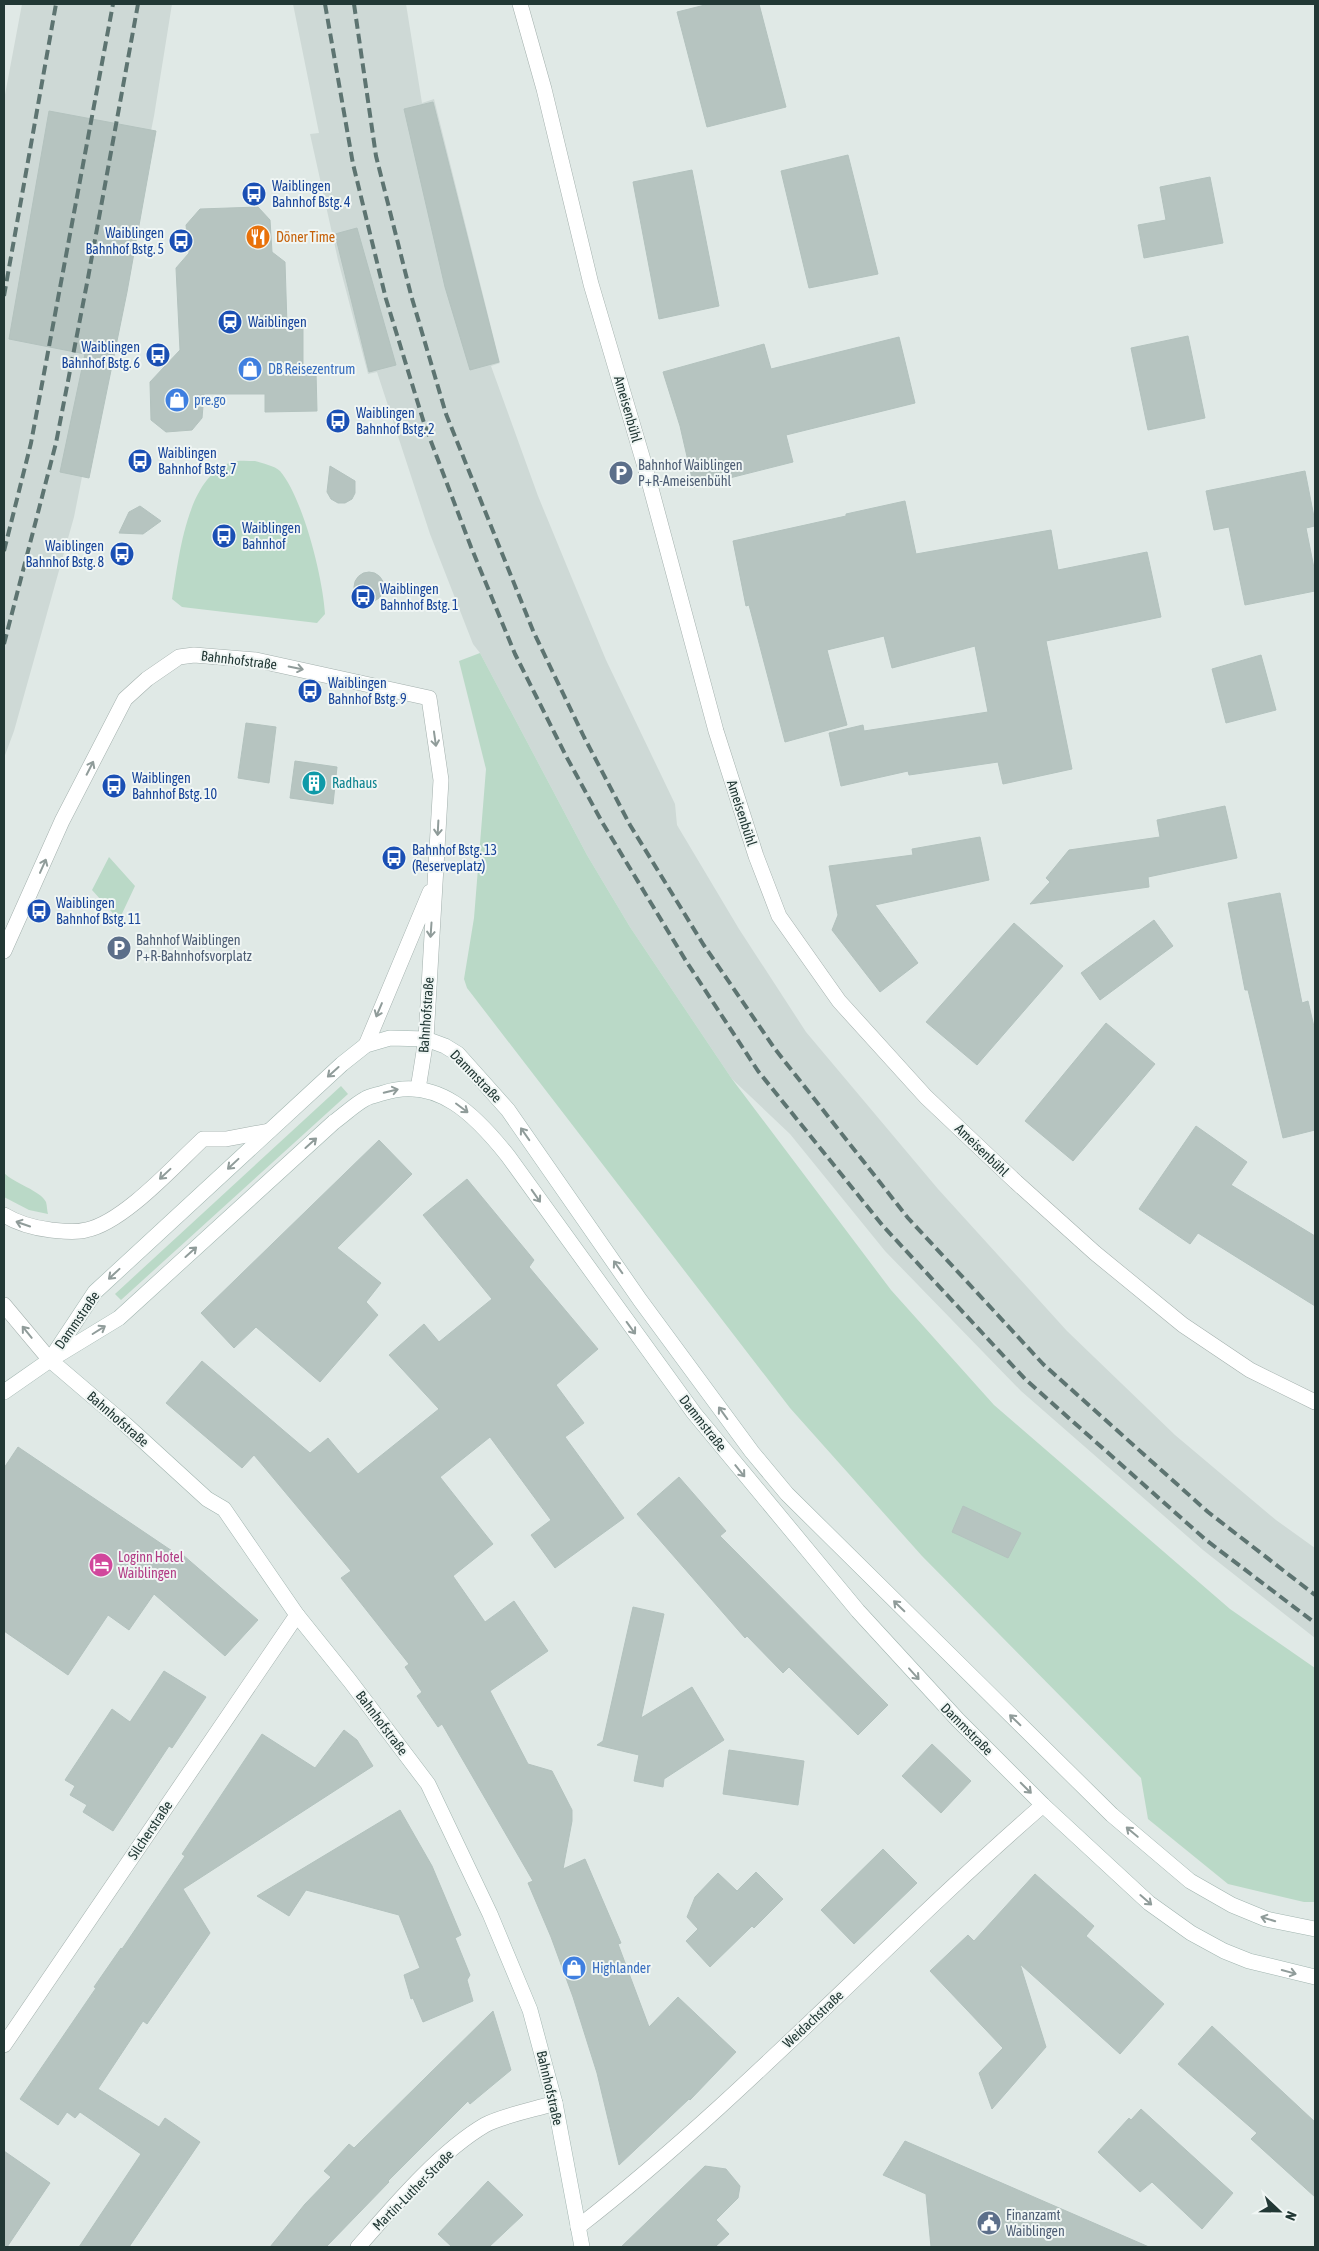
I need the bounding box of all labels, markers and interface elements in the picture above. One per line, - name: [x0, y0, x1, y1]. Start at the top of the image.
- place label: Waiblingen Bahnhof Bstg. 4: [272, 178, 351, 210]
- bus stop icon: Waiblingen Bahnhof Bstg. 4: [241, 181, 267, 207]
- restaurant icon: Döner Time: [245, 224, 271, 250]
- place label: Waiblingen Bahnhof Bstg. 5: [86, 225, 164, 257]
- bus stop icon: Waiblingen Bahnhof Bstg. 5: [168, 228, 194, 254]
- place label: Döner Time: [276, 229, 335, 245]
- station icon: Waiblingen: [217, 309, 243, 335]
- place label: Waiblingen: [248, 314, 307, 330]
- place label: Waiblingen Bahnhof Bstg. 6: [62, 339, 140, 371]
- bus stop icon: Waiblingen Bahnhof Bstg. 6: [145, 342, 171, 368]
- shop icon: DB Reisezentrum: [237, 356, 263, 382]
- place label: DB Reisezentrum: [268, 361, 355, 377]
- street label: Ameisenbühl: [611, 374, 645, 444]
- shop icon: pre.go: [164, 387, 190, 413]
- place label: pre.go: [194, 392, 226, 408]
- place label: Waiblingen Bahnhof Bstg. 2: [356, 405, 435, 437]
- bus stop icon: Waiblingen Bahnhof Bstg. 2: [325, 408, 351, 434]
- place label: Waiblingen Bahnhof Bstg. 7: [158, 445, 237, 477]
- bus stop icon: Waiblingen Bahnhof Bstg. 7: [127, 448, 153, 474]
- place label: Bahnhof Waiblingen P+R-Ameisenbühl: [638, 457, 743, 489]
- parking icon: Bahnhof Waiblingen P+R-Ameisenbühl: [608, 460, 634, 486]
- place label: Waiblingen Bahnhof: [242, 520, 301, 552]
- bus stop icon: Waiblingen Bahnhof: [211, 523, 237, 549]
- place label: Waiblingen Bahnhof Bstg. 8: [26, 538, 104, 570]
- bus stop icon: Waiblingen Bahnhof Bstg. 8: [109, 541, 135, 567]
- place label: Waiblingen Bahnhof Bstg. 1: [380, 581, 459, 613]
- bus stop icon: Waiblingen Bahnhof Bstg. 1: [350, 584, 376, 610]
- street label: Bahnhofstraße: [200, 647, 278, 673]
- one-way arrow: [288, 664, 304, 674]
- place label: Waiblingen Bahnhof Bstg. 9: [328, 675, 407, 707]
- bus stop icon: Waiblingen Bahnhof Bstg. 9: [297, 678, 323, 704]
- one-way arrow: [430, 731, 440, 747]
- one-way arrow: [86, 761, 95, 776]
- place label: Waiblingen Bahnhof Bstg. 10: [132, 770, 217, 802]
- building icon: Radhaus: [301, 770, 327, 796]
- bus stop icon: Waiblingen Bahnhof Bstg. 10: [101, 773, 127, 799]
- place label: Radhaus: [332, 775, 377, 791]
- street label: Ameisenbühl: [724, 778, 760, 848]
- one-way arrow: [434, 820, 443, 836]
- place label: Bahnhof Bstg. 13 (Reserveplatz): [412, 842, 497, 874]
- bus stop icon: Bahnhof Bstg. 13 (Reserveplatz): [381, 845, 407, 871]
- one-way arrow: [38, 859, 48, 874]
- place label: Waiblingen Bahnhof Bstg. 11: [56, 895, 141, 927]
- bus stop icon: Waiblingen Bahnhof Bstg. 11: [26, 898, 52, 924]
- one-way arrow: [427, 922, 436, 938]
- place label: Bahnhof Waiblingen P+R-Bahnhofsvorplatz: [136, 932, 252, 964]
- parking icon: Bahnhof Waiblingen P+R-Bahnhofsvorplatz: [106, 935, 132, 961]
- street label: Bahnhofstraße: [415, 976, 437, 1054]
- one-way arrow: [374, 1002, 384, 1017]
- street label: Dammstraße: [447, 1046, 505, 1106]
- one-way arrow: [326, 1066, 339, 1078]
- one-way arrow: [383, 1085, 399, 1095]
- one-way arrow: [455, 1103, 469, 1113]
- street label: Ameisenbühl: [952, 1120, 1012, 1180]
- one-way arrow: [520, 1127, 530, 1141]
- one-way arrow: [305, 1137, 318, 1149]
- one-way arrow: [227, 1158, 240, 1170]
- one-way arrow: [159, 1168, 172, 1180]
- one-way arrow: [531, 1188, 541, 1202]
- one-way arrow: [15, 1219, 31, 1228]
- one-way arrow: [185, 1246, 198, 1258]
- one-way arrow: [613, 1260, 623, 1274]
- one-way arrow: [108, 1268, 120, 1280]
- street label: Dammstraße: [51, 1288, 103, 1352]
- one-way arrow: [626, 1321, 636, 1335]
- one-way arrow: [92, 1324, 106, 1334]
- one-way arrow: [21, 1326, 32, 1339]
- street label: Bahnhofstraße: [84, 1388, 152, 1450]
- street label: Dammstraße: [676, 1392, 730, 1454]
- one-way arrow: [718, 1406, 728, 1420]
- one-way arrow: [735, 1464, 746, 1477]
- place label: Loginn Hotel Waiblingen: [118, 1549, 184, 1581]
- hotel icon: Loginn Hotel Waiblingen: [88, 1552, 114, 1578]
- one-way arrow: [892, 1600, 905, 1612]
- one-way arrow: [908, 1667, 920, 1680]
- street label: Bahnhofstraße: [353, 1688, 411, 1758]
- street label: Dammstraße: [938, 1700, 996, 1758]
- one-way arrow: [1009, 1714, 1021, 1726]
- one-way arrow: [1020, 1782, 1032, 1794]
- street label: Silcherstraße: [125, 1798, 175, 1862]
- one-way arrow: [1126, 1827, 1139, 1838]
- one-way arrow: [1139, 1894, 1152, 1905]
- one-way arrow: [1260, 1913, 1276, 1923]
- shop icon: Highlander: [561, 1955, 587, 1981]
- place label: Highlander: [592, 1960, 651, 1976]
- one-way arrow: [1281, 1967, 1297, 1977]
- street label: Weidachstraße: [779, 1987, 847, 2051]
- street label: Bahnhofstraße: [534, 2049, 566, 2127]
- street label: Martin-Luther-Straße: [369, 2146, 457, 2234]
- north arrow: [1254, 2186, 1304, 2236]
- place label: Finanzamt Waiblingen: [1006, 2207, 1065, 2239]
- text: N: [1282, 2209, 1300, 2223]
- public building icon: Finanzamt Waiblingen: [976, 2210, 1002, 2236]

